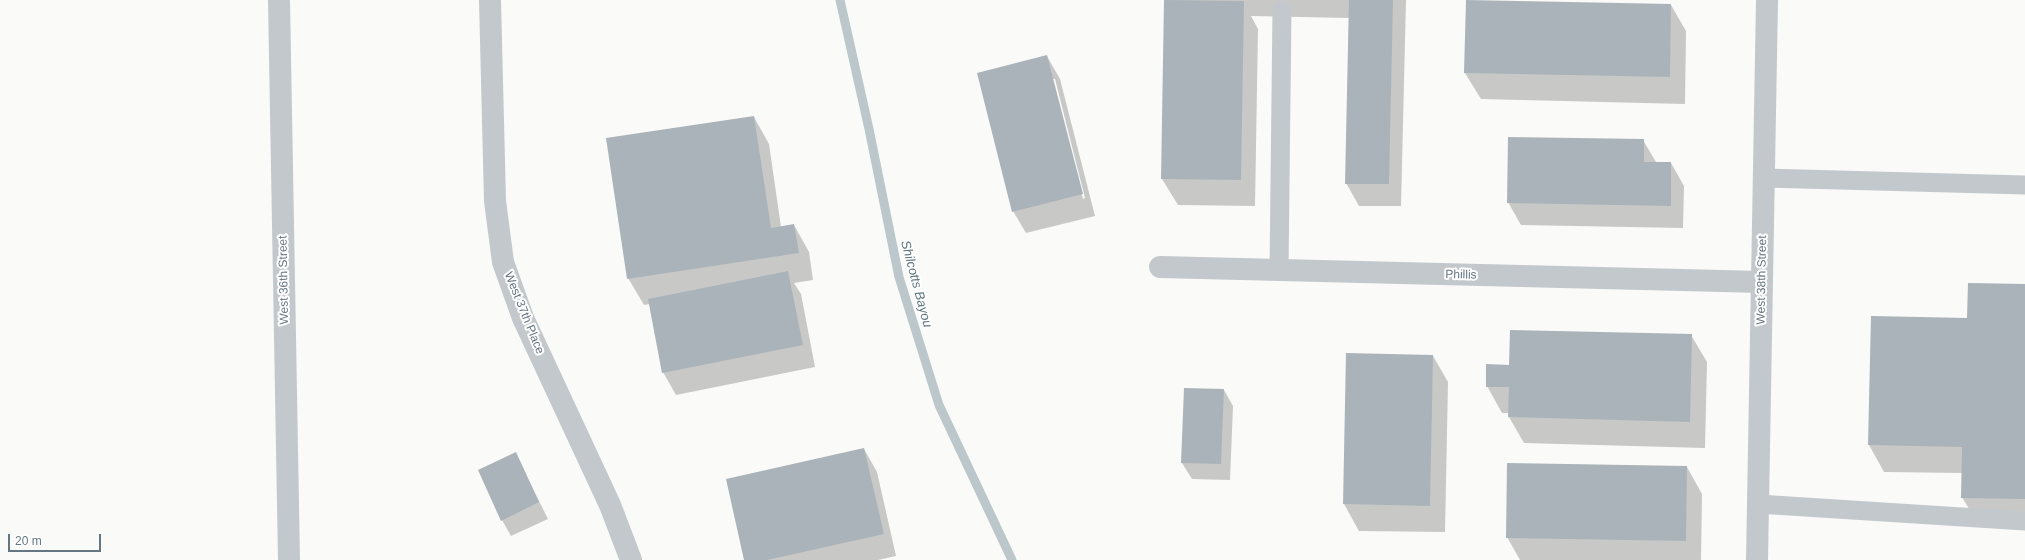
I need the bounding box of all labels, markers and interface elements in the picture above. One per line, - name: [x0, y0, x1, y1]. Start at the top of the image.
- street label: West 36th Street: [276, 235, 292, 325]
- street label: West 38th Street: [1754, 235, 1770, 325]
- water label: Shilcotts Bayou: [897, 239, 935, 329]
- street label: Phillis: [1445, 268, 1477, 282]
- street label: West 37th Place: [501, 270, 547, 356]
- scale bar: [10, 526, 103, 552]
- text: 20 m: [15, 534, 42, 548]

